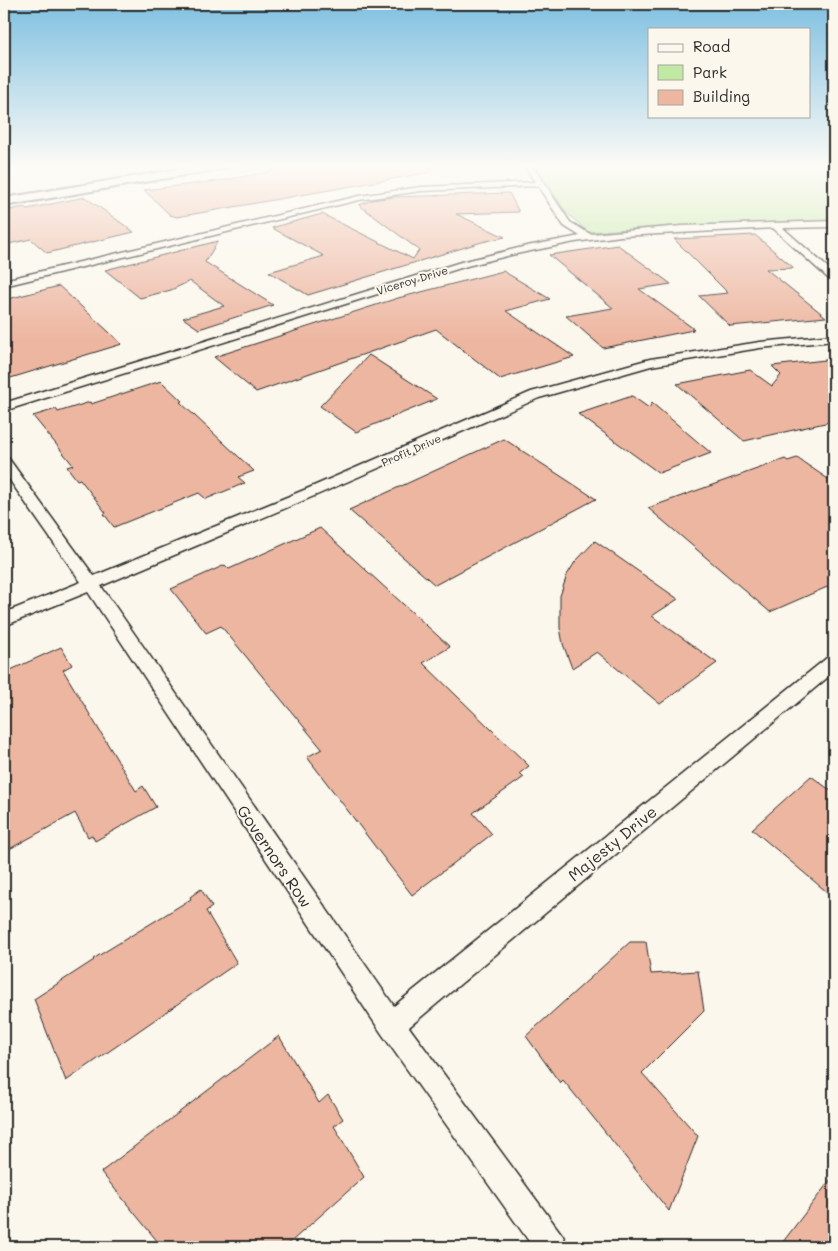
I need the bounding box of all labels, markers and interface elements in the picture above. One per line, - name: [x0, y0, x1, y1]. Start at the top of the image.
- legend: [648, 28, 810, 118]
- text: Road: [693, 36, 730, 56]
- text: Park: [693, 62, 727, 82]
- text: Building: [693, 86, 750, 106]
- street label: Viceroy Drive: [374, 262, 450, 298]
- street label: Profit Drive: [379, 430, 443, 470]
- street label: Governors Row: [233, 801, 317, 911]
- street label: Majesty Drive: [563, 801, 661, 885]

